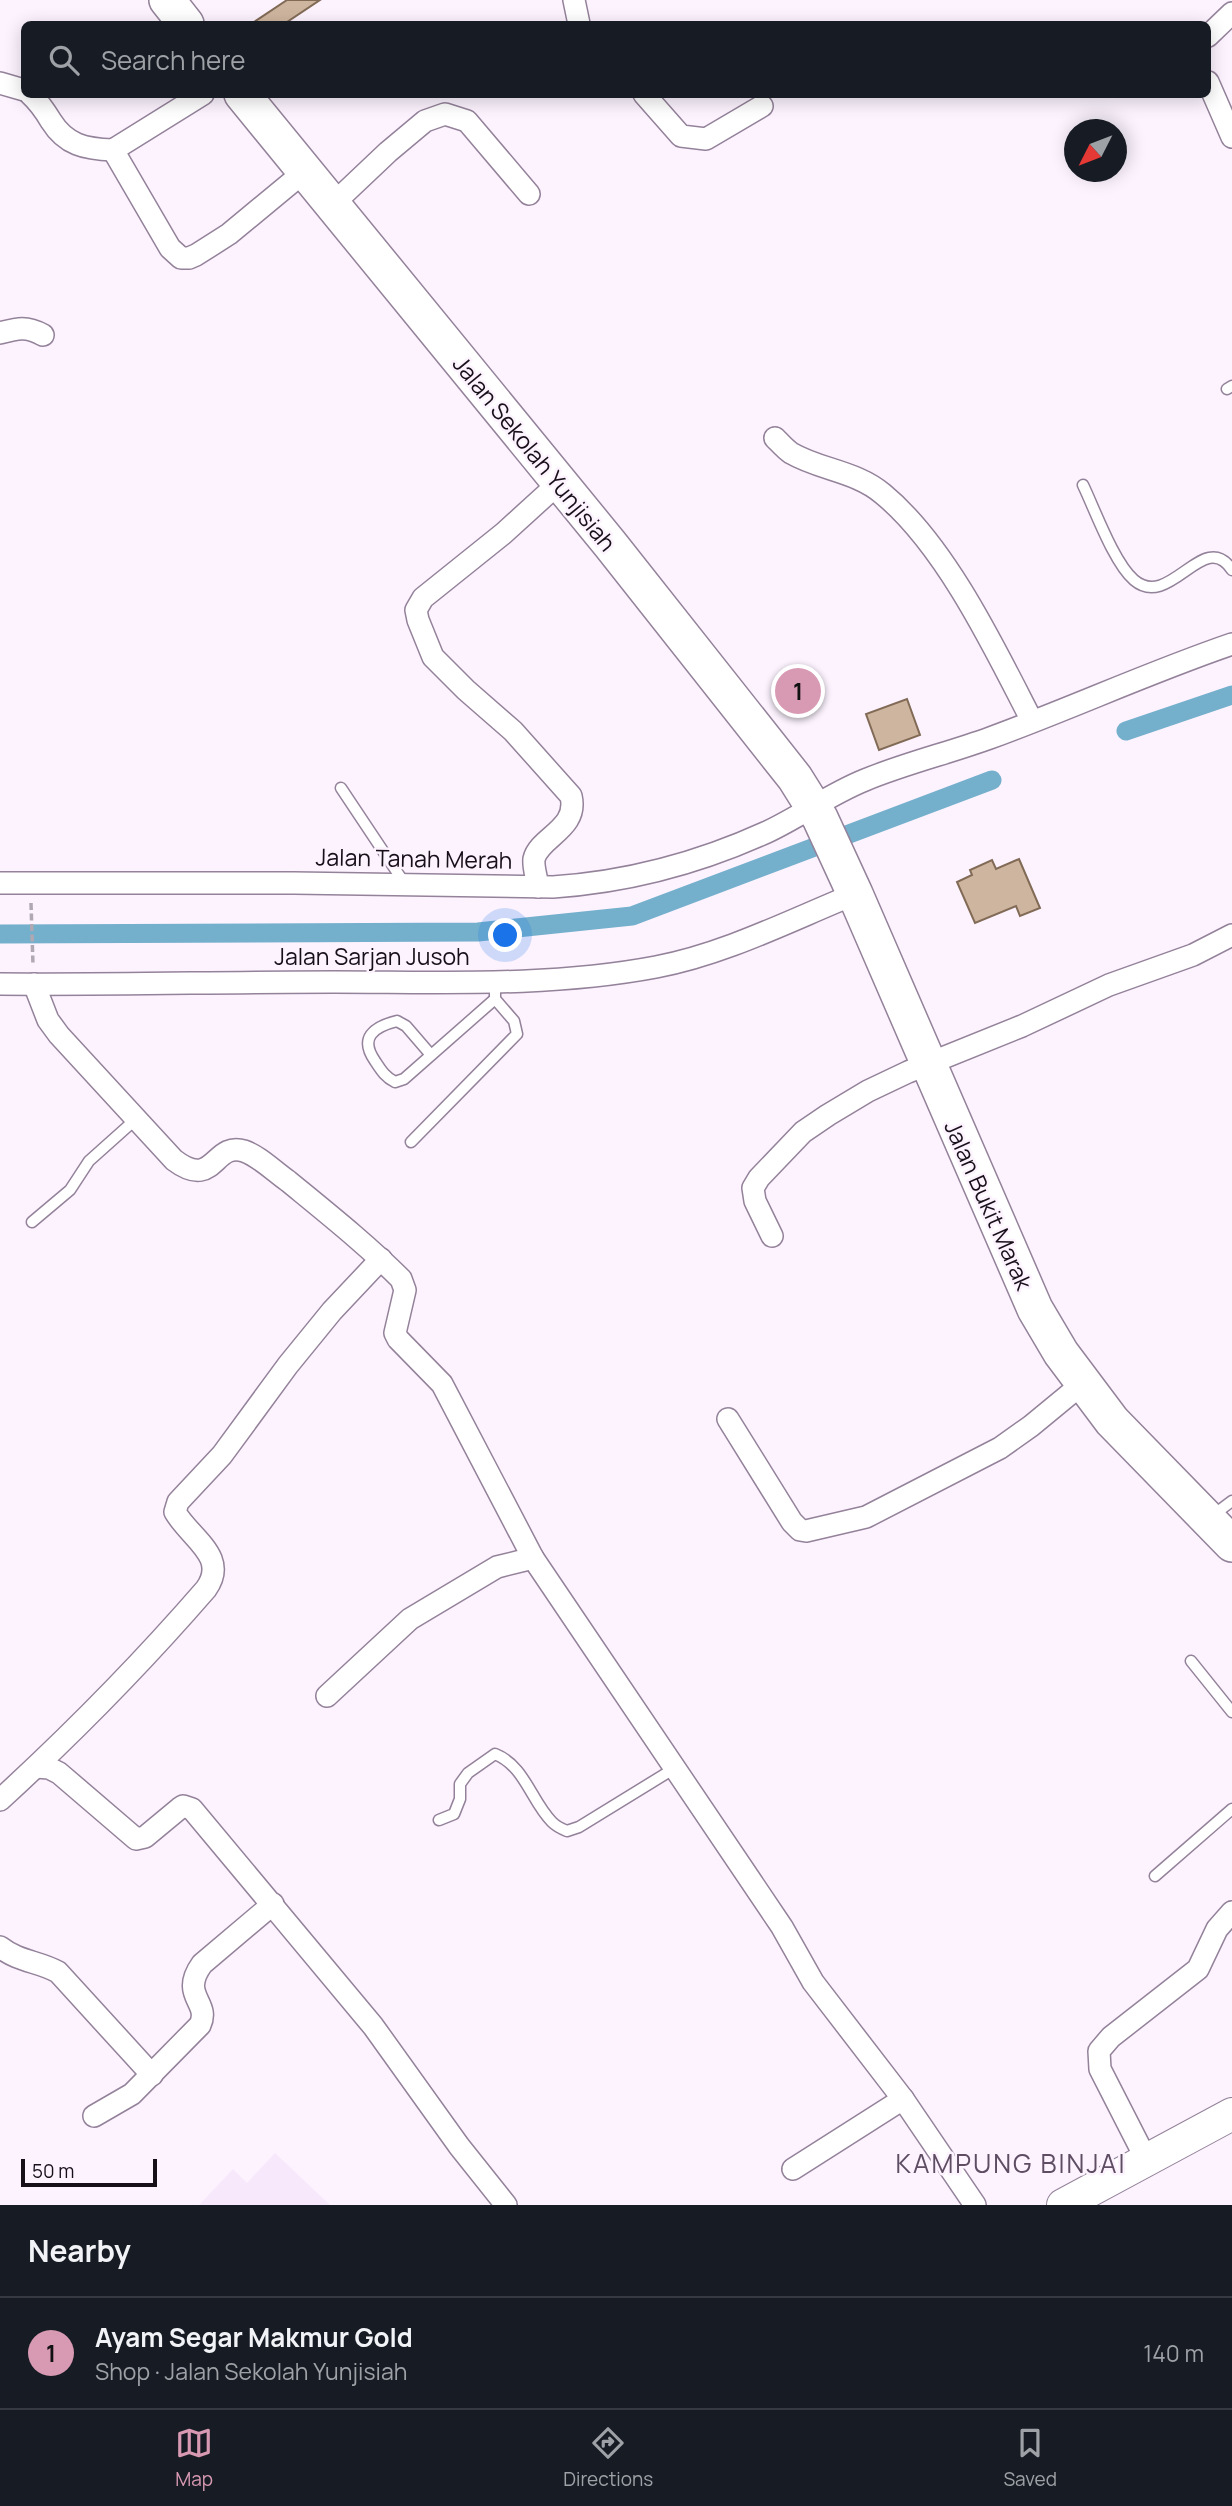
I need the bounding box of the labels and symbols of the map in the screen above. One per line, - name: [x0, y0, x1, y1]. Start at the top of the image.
- north arrow: [1064, 119, 1127, 182]
- street label: Jalan Sekolah Yunjisiah: [446, 349, 624, 557]
- pin: 1: [775, 665, 821, 717]
- street label: Jalan Tanah Merah: [315, 840, 513, 876]
- your location: [488, 918, 522, 952]
- street label: Jalan Sarjan Jusoh: [274, 940, 470, 972]
- street label: Jalan Bukit Marak: [937, 1115, 1041, 1295]
- district label: KAMPUNG BINJAI: [896, 2145, 1126, 2181]
- scale bar: [21, 2156, 158, 2188]

